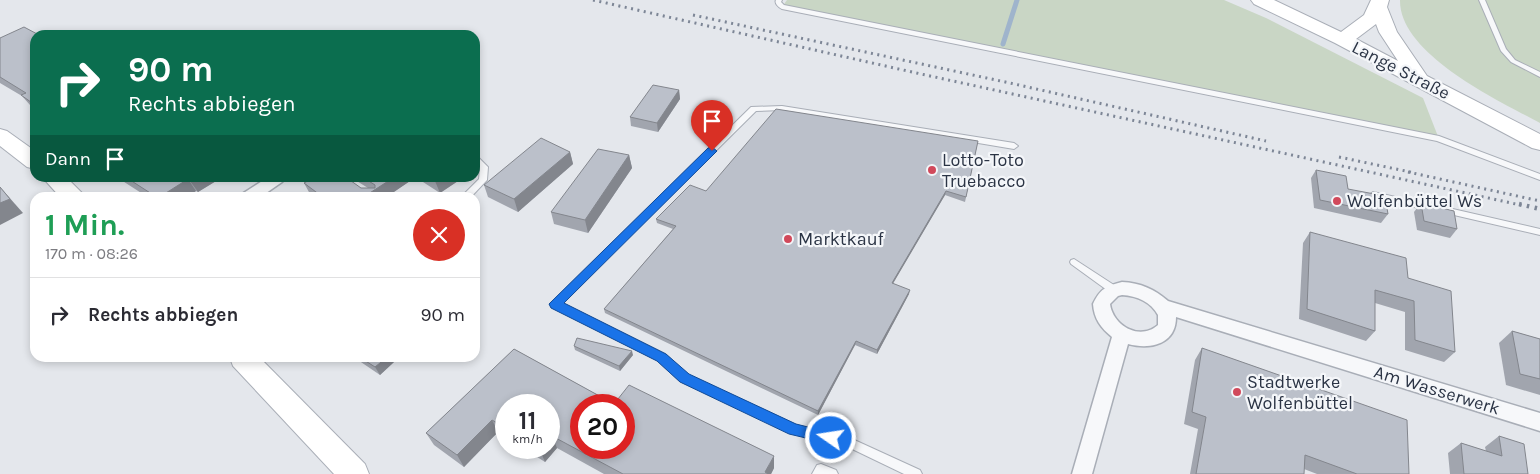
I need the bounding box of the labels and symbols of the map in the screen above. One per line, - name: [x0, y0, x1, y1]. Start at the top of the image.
- street label: Lange Straße: [1348, 36, 1454, 104]
- pin: [691, 100, 733, 151]
- place label: Lotto-Toto Truebacco: [942, 149, 1025, 192]
- marker: Lotto-Toto Truebacco: [926, 164, 938, 176]
- place label: Wolfenbüttel Ws: [1347, 190, 1482, 212]
- marker: Wolfenbüttel Ws: [1331, 195, 1343, 207]
- place label: Marktkauf: [798, 228, 885, 250]
- marker: Marktkauf: [782, 233, 794, 245]
- street label: Am Wasserwerk: [1371, 360, 1503, 420]
- place label: Stadtwerke Wolfenbüttel: [1247, 371, 1353, 414]
- marker: Stadtwerke Wolfenbüttel: [1231, 386, 1243, 398]
- speed limit sign: 20: [570, 394, 635, 459]
- position arrow: [804, 411, 856, 463]

